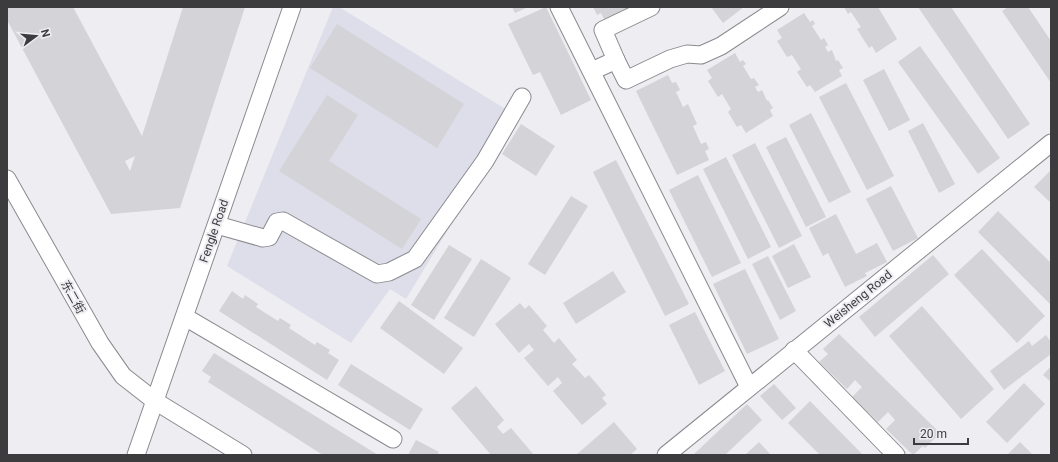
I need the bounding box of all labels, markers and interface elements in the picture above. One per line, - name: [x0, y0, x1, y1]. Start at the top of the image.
- north arrow: [16, 16, 56, 56]
- text: N: [38, 28, 53, 39]
- street label: Fengle Road: [197, 198, 231, 264]
- street label: Weisheng Road: [821, 268, 895, 330]
- street label: 东二街: [58, 278, 88, 316]
- scale bar: [914, 420, 968, 446]
- text: 20 m: [920, 427, 947, 441]

